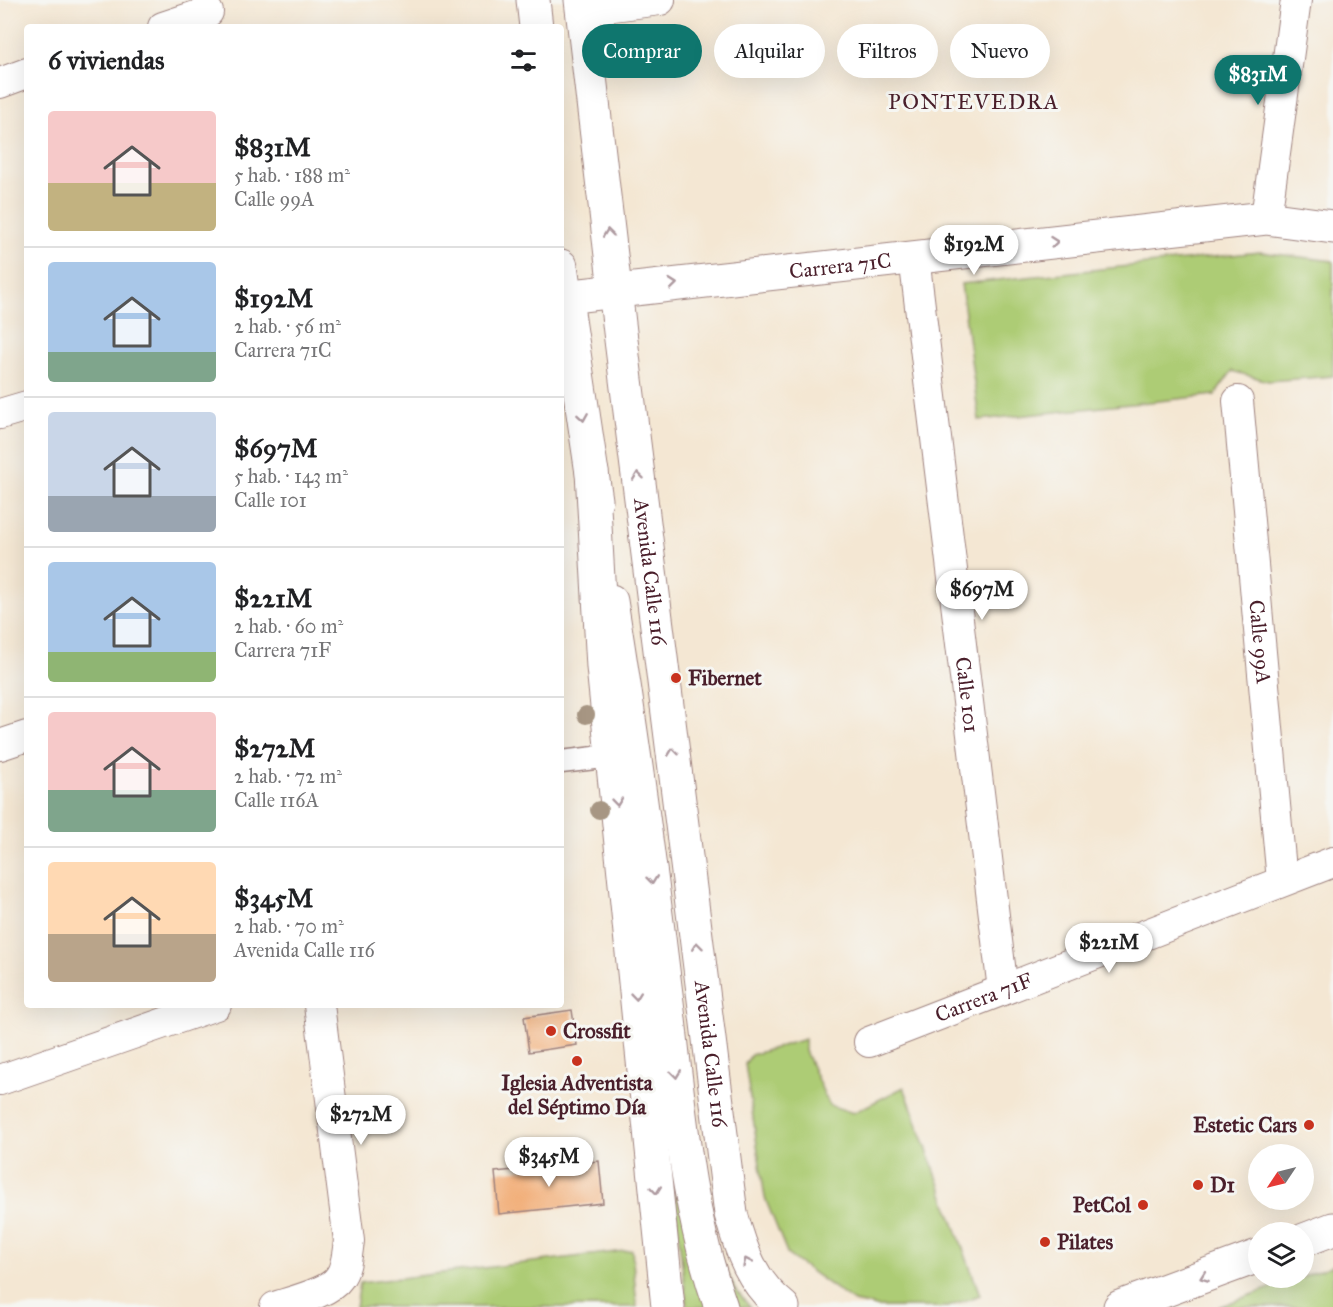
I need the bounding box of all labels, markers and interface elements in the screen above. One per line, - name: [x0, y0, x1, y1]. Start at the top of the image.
- chip: Comprar: [582, 24, 702, 78]
- chip: Alquilar: [714, 24, 825, 78]
- chip: Filtros: [837, 24, 938, 78]
- chip: Nuevo: [950, 24, 1050, 78]
- text: 6 viviendas: [48, 44, 164, 76]
- icon: filters: [507, 44, 540, 77]
- pin: $831M: [1216, 55, 1300, 106]
- text: $831M: [1228, 62, 1288, 86]
- district label: PONTEVEDRA: [888, 88, 1060, 115]
- text: $831M: [234, 131, 311, 163]
- icon: home: [96, 135, 168, 207]
- text: 5 hab. · 188 m²: [234, 163, 350, 187]
- text: Calle 99A: [234, 187, 314, 211]
- pin: $192M: [932, 225, 1016, 276]
- one-way arrow: [602, 228, 615, 237]
- text: $192M: [944, 232, 1004, 256]
- one-way arrow: [1050, 236, 1059, 248]
- street label: Carrera 71C: [788, 247, 893, 285]
- one-way arrow: [668, 278, 677, 291]
- text: $192M: [234, 282, 313, 314]
- icon: home: [96, 286, 168, 358]
- text: 2 hab. · 56 m²: [234, 314, 341, 338]
- text: Carrera 71C: [234, 338, 332, 362]
- one-way arrow: [576, 412, 588, 421]
- text: $697M: [234, 432, 318, 464]
- icon: home: [96, 436, 168, 508]
- text: 5 hab. · 143 m²: [234, 464, 348, 488]
- one-way arrow: [632, 471, 645, 480]
- text: Calle 101: [234, 488, 307, 512]
- street label: Avenida Calle 116: [628, 496, 672, 648]
- pin: $697M: [940, 570, 1024, 621]
- text: $697M: [950, 577, 1014, 601]
- text: $221M: [234, 582, 312, 614]
- icon: home: [96, 586, 168, 658]
- street label: Calle 99A: [1243, 599, 1277, 685]
- text: 2 hab. · 60 m²: [234, 614, 343, 638]
- text: Carrera 71F: [234, 638, 331, 662]
- street label: Calle 101: [950, 655, 985, 734]
- place label: Fibernet: [688, 665, 762, 691]
- marker: Fibernet: [669, 671, 683, 685]
- text: $272M: [234, 732, 315, 764]
- icon: home: [96, 736, 168, 808]
- one-way arrow: [667, 748, 679, 757]
- text: 2 hab. · 72 m²: [234, 764, 342, 788]
- text: Calle 116A: [234, 788, 319, 812]
- one-way arrow: [610, 798, 622, 807]
- one-way arrow: [645, 876, 658, 885]
- text: $345M: [234, 882, 313, 914]
- icon: home: [96, 886, 168, 958]
- text: 2 hab. · 70 m²: [234, 914, 344, 938]
- pin: $221M: [1067, 923, 1151, 974]
- text: $221M: [1079, 930, 1139, 954]
- text: Avenida Calle 116: [234, 938, 375, 962]
- one-way arrow: [691, 941, 704, 951]
- street label: Carrera 71F: [931, 967, 1036, 1028]
- street label: Avenida Calle 116: [689, 978, 733, 1130]
- one-way arrow: [629, 992, 642, 1001]
- place label: Crossfit: [563, 1018, 631, 1044]
- marker: Crossfit: [544, 1024, 558, 1038]
- marker: Iglesia Adventista del Séptimo Día: [570, 1054, 584, 1068]
- one-way arrow: [669, 1069, 681, 1078]
- place label: Iglesia Adventista del Séptimo Día: [501, 1070, 654, 1120]
- pin: $272M: [319, 1095, 403, 1146]
- text: $272M: [330, 1102, 392, 1126]
- place label: Estetic Cars: [1193, 1112, 1297, 1138]
- marker: Estetic Cars: [1302, 1118, 1316, 1132]
- pin: $345M: [507, 1137, 591, 1188]
- text: $345M: [518, 1144, 580, 1168]
- north arrow: [1248, 1144, 1314, 1210]
- map controls: [1248, 1144, 1314, 1288]
- place label: D1: [1210, 1172, 1235, 1198]
- marker: D1: [1191, 1178, 1205, 1192]
- one-way arrow: [649, 1186, 662, 1195]
- place label: PetCol: [1073, 1192, 1132, 1218]
- marker: PetCol: [1136, 1198, 1150, 1212]
- button: layers: [1248, 1222, 1314, 1288]
- place label: Pilates: [1057, 1229, 1114, 1255]
- marker: Pilates: [1038, 1235, 1052, 1249]
- one-way arrow: [743, 1257, 755, 1268]
- one-way arrow: [1199, 1269, 1209, 1282]

